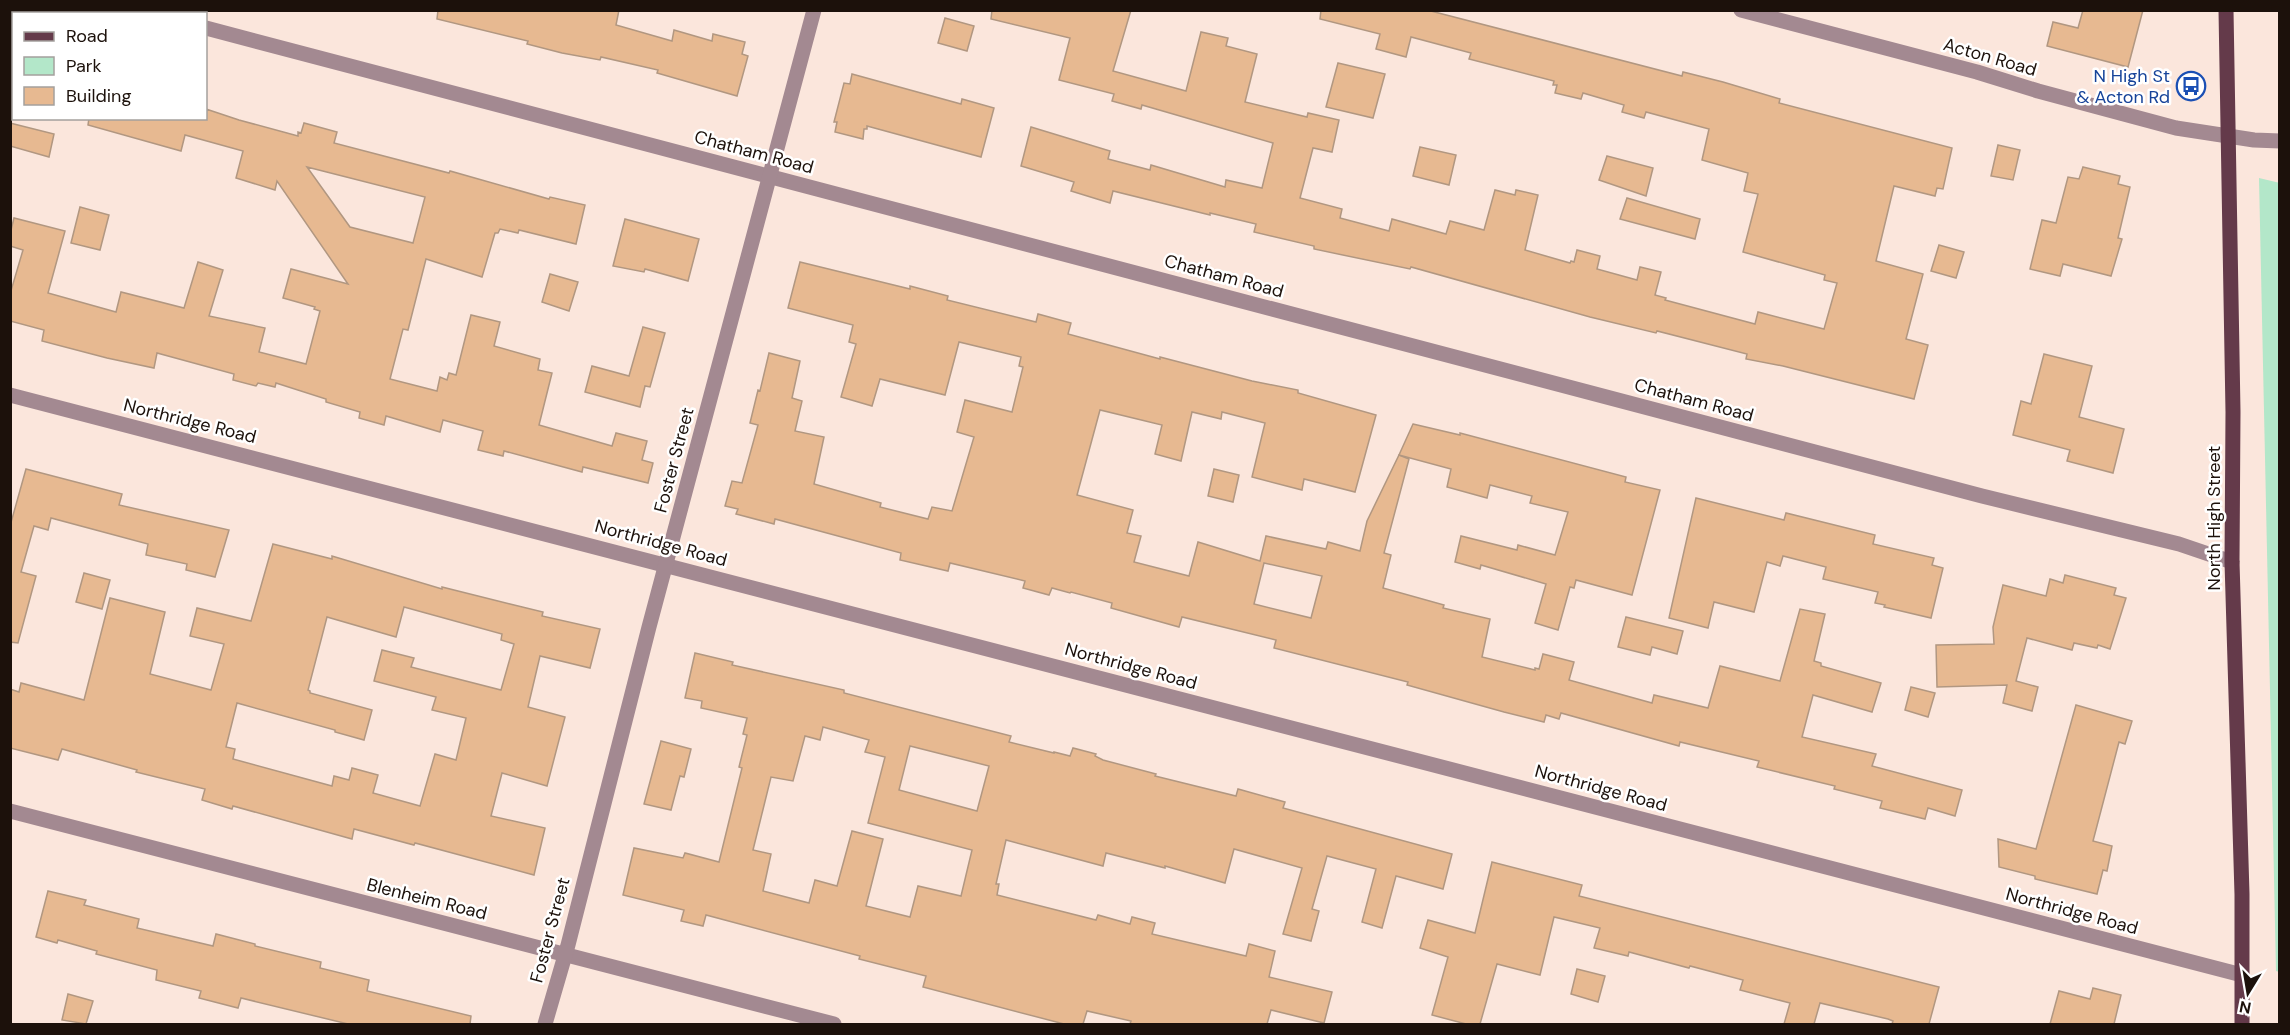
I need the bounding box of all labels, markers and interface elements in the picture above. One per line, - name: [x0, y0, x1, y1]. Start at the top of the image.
- legend: [12, 12, 207, 120]
- text: Road: [66, 24, 108, 48]
- street label: Acton Road: [1941, 32, 2039, 82]
- text: Park: [66, 54, 102, 78]
- place label: N High St & Acton Rd: [2076, 64, 2170, 109]
- bus stop icon: N High St & Acton Rd: [2175, 70, 2207, 102]
- text: Building: [66, 84, 131, 108]
- street label: Chatham Road: [692, 125, 816, 179]
- street label: Chatham Road: [1162, 249, 1286, 303]
- street label: Chatham Road: [1632, 373, 1756, 427]
- street label: Northridge Road: [121, 393, 259, 449]
- street label: Foster Street: [648, 405, 700, 515]
- street label: North High Street: [2202, 446, 2226, 590]
- street label: Northridge Road: [592, 514, 730, 572]
- street label: Northridge Road: [1062, 637, 1200, 695]
- street label: Northridge Road: [1532, 759, 1670, 817]
- street label: Blenheim Road: [364, 872, 490, 926]
- street label: Foster Street: [524, 875, 576, 985]
- street label: Northridge Road: [2003, 882, 2141, 940]
- north arrow: [2218, 963, 2278, 1023]
- text: N: [2238, 996, 2253, 1019]

